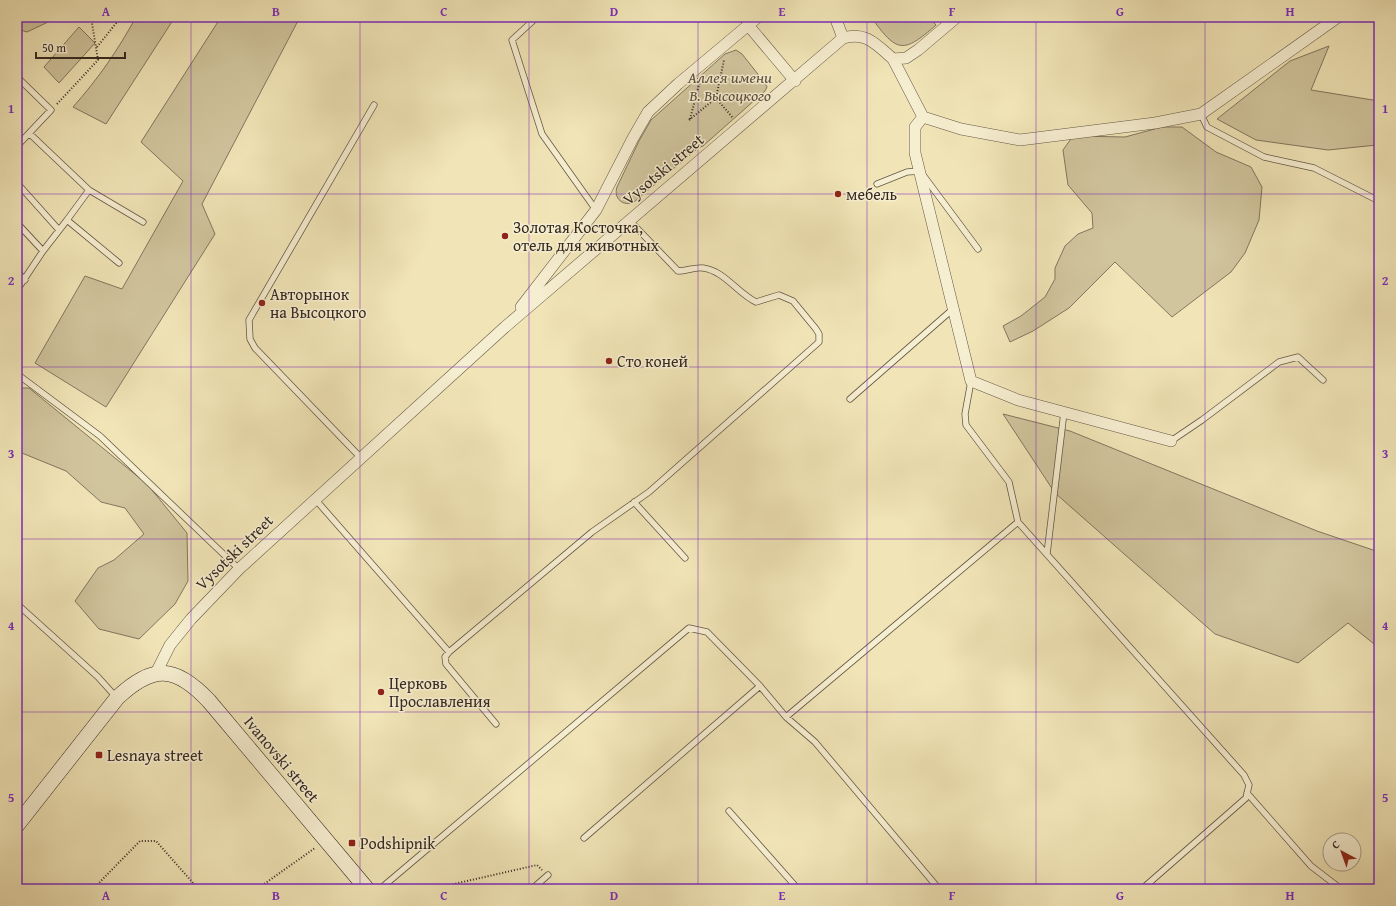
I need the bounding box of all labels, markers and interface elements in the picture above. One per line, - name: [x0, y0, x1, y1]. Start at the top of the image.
- text: A: [102, 2, 111, 21]
- text: B: [272, 2, 280, 21]
- text: C: [440, 2, 448, 21]
- text: D: [610, 2, 618, 21]
- text: E: [779, 2, 786, 21]
- text: F: [949, 2, 956, 21]
- text: G: [1116, 2, 1124, 21]
- text: H: [1285, 2, 1295, 21]
- scale bar: [36, 34, 125, 60]
- text: 50 m: [42, 39, 66, 56]
- park label: Аллея имени В. Высоцкого: [687, 65, 772, 107]
- text: 1: [8, 99, 14, 118]
- text: 1: [1382, 99, 1388, 118]
- street label: Vysotski street: [617, 127, 709, 210]
- place label: мебель: [846, 182, 897, 206]
- marker: мебель: [833, 189, 843, 199]
- place label: Золотая Косточка, отель для животных: [513, 215, 660, 257]
- marker: Золотая Косточка, отель для животных: [500, 231, 510, 241]
- text: 2: [8, 271, 15, 290]
- text: 2: [1382, 271, 1389, 290]
- place label: Авторынок на Высоцкого: [270, 282, 367, 324]
- marker: Авторынок на Высоцкого: [257, 298, 267, 308]
- place label: Сто коней: [617, 349, 688, 373]
- marker: Сто коней: [604, 356, 614, 366]
- text: 3: [8, 444, 14, 463]
- text: 3: [1382, 444, 1388, 463]
- street label: Vysotski street: [190, 508, 279, 595]
- text: 4: [8, 616, 15, 635]
- text: 4: [1382, 616, 1389, 635]
- place label: Церковь Прославления: [389, 671, 491, 713]
- marker: Церковь Прославления: [376, 687, 386, 697]
- street label: Ivanovski street: [239, 711, 326, 808]
- place label: Lesnaya street: [107, 743, 203, 767]
- marker: Lesnaya street: [94, 750, 104, 760]
- text: 5: [8, 788, 15, 807]
- text: 5: [1382, 788, 1389, 807]
- place label: Podshipnik: [360, 831, 436, 855]
- north arrow: [1322, 832, 1362, 872]
- text: С: [1328, 836, 1343, 853]
- marker: Podshipnik: [347, 838, 357, 848]
- text: A: [102, 886, 111, 905]
- text: B: [272, 886, 280, 905]
- text: C: [440, 886, 448, 905]
- text: D: [610, 886, 618, 905]
- text: E: [779, 886, 786, 905]
- text: F: [949, 886, 956, 905]
- text: G: [1116, 886, 1124, 905]
- text: H: [1285, 886, 1295, 905]

